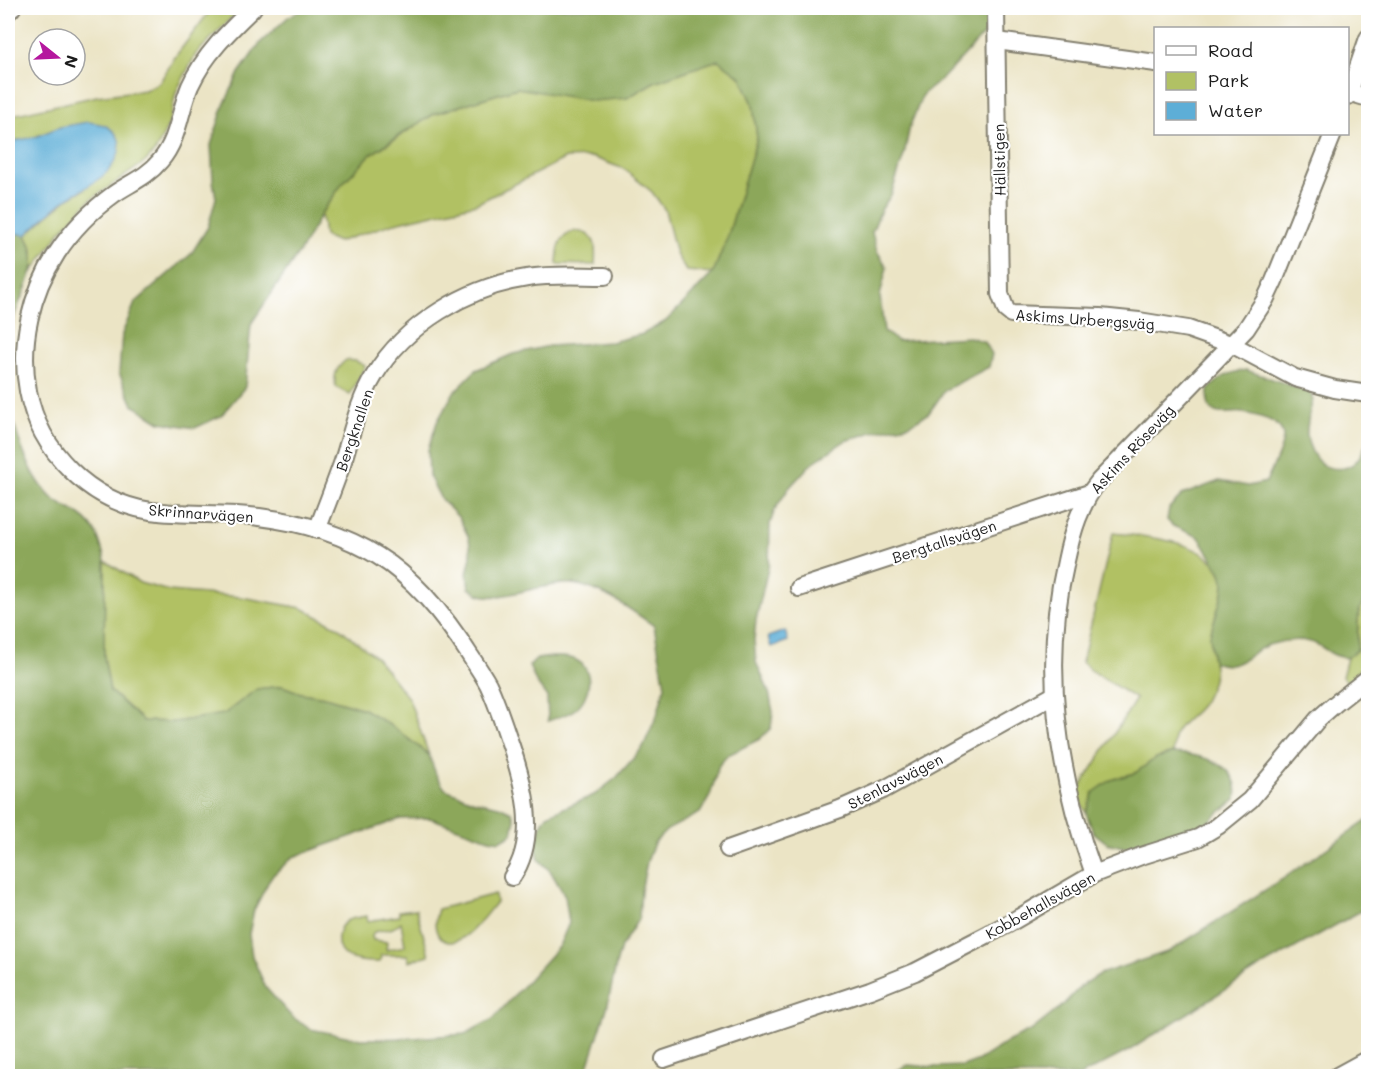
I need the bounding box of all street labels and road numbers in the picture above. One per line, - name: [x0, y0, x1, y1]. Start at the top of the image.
- street label: Hällstigen: [988, 124, 1010, 196]
- street label: Askims Urbergsväg: [1015, 304, 1156, 334]
- street label: Bergknallen: [331, 386, 377, 474]
- street label: Askims Röseväg: [1086, 400, 1179, 498]
- street label: Skrinnarvägen: [148, 499, 254, 527]
- street label: Bergtallsvägen: [889, 515, 999, 567]
- street label: Stenlavsvägen: [844, 748, 946, 814]
- street label: Kobbehallsvägen: [982, 867, 1098, 943]

